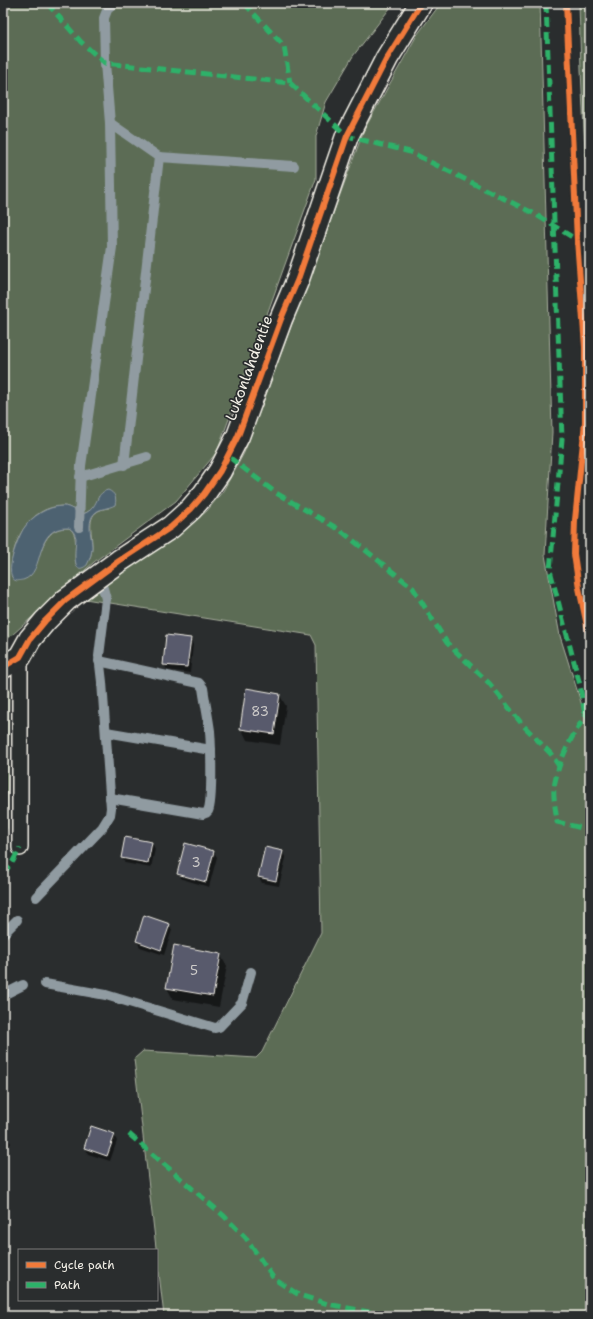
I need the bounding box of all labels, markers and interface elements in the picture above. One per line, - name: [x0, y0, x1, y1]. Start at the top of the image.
- street label: Lukonlahdentie: [221, 313, 277, 423]
- house number: 83: [251, 703, 269, 720]
- house number: 3: [191, 854, 201, 871]
- house number: 5: [190, 962, 198, 979]
- legend: [18, 1249, 158, 1301]
- text: Cycle path: [54, 1257, 115, 1273]
- text: Path: [54, 1277, 80, 1293]

